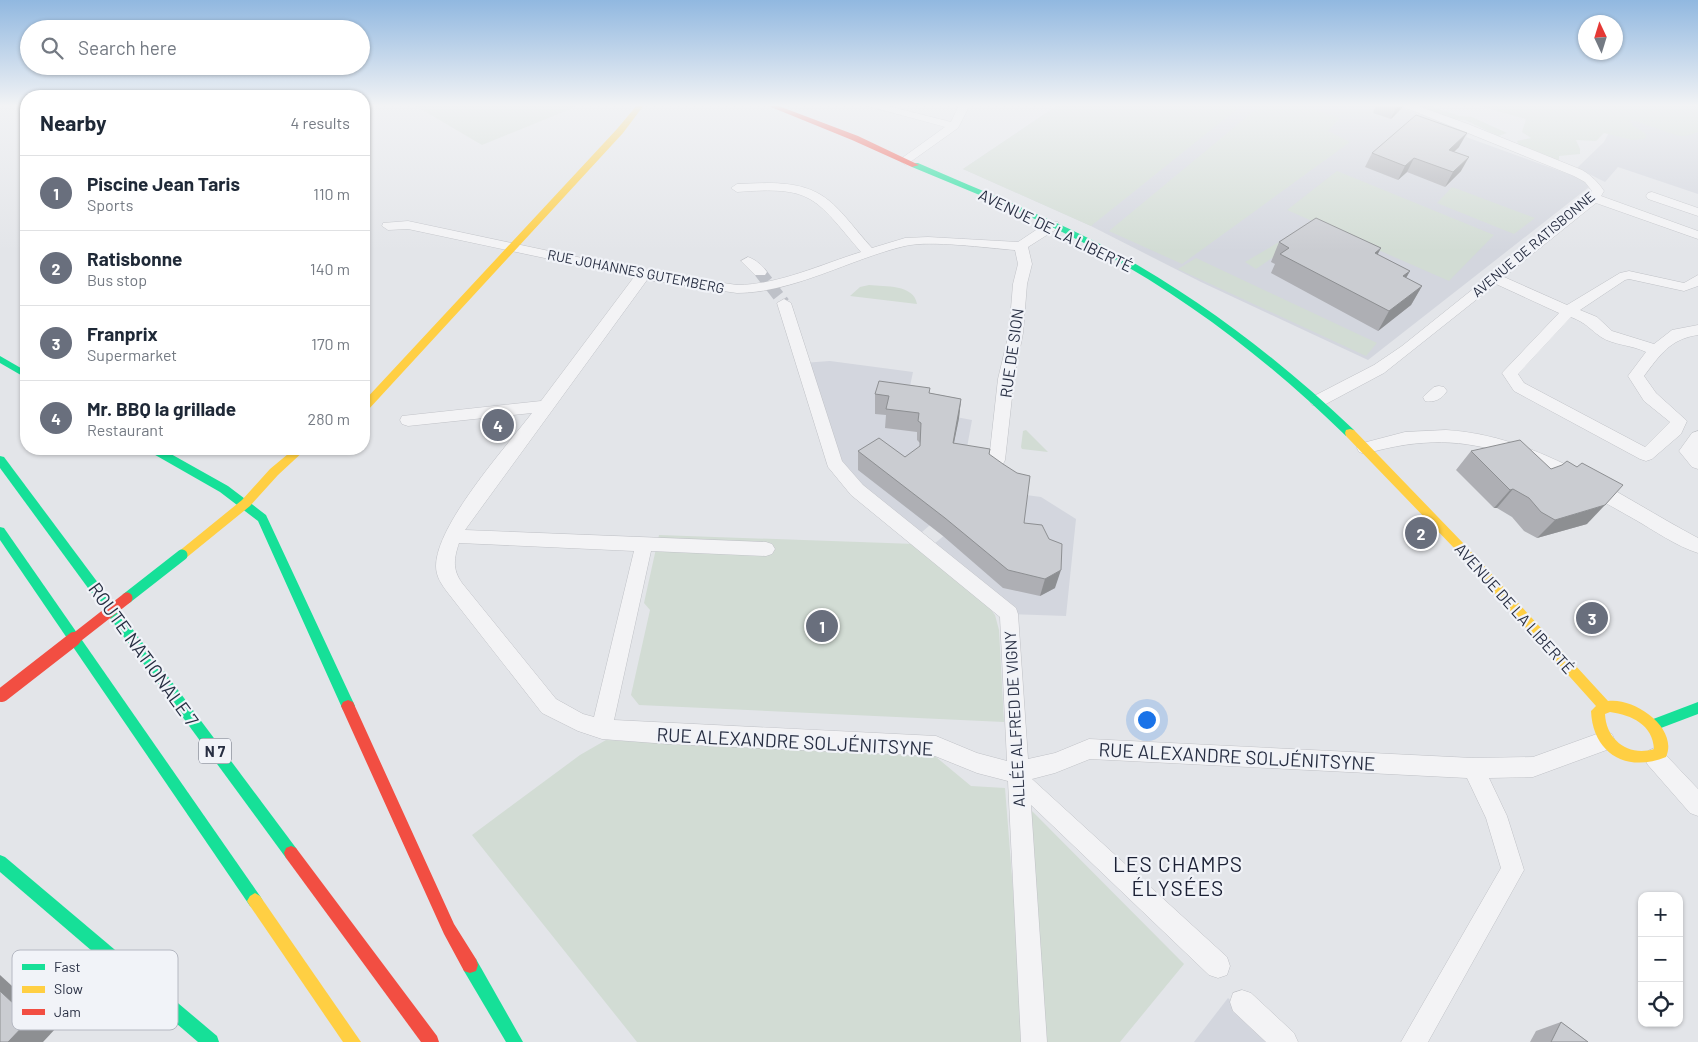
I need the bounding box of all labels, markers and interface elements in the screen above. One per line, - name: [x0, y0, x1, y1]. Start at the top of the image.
- north arrow: [1578, 15, 1623, 60]
- search box: [20, 20, 370, 75]
- icon: search: [38, 34, 66, 62]
- text: Search here: [78, 36, 177, 59]
- text: Nearby: [40, 110, 106, 135]
- text: 4 results: [290, 113, 350, 132]
- text: Piscine Jean Taris: [87, 172, 240, 195]
- text: 1: [53, 184, 59, 203]
- text: 110 m: [313, 184, 350, 203]
- street label: AVENUE DE LA LIBERTÉ: [976, 184, 1136, 276]
- street label: AVENUE DE RATISBONNE: [1468, 188, 1598, 300]
- text: Sports: [87, 195, 133, 214]
- street label: RUE JOHANNES GUTEMBERG: [546, 246, 726, 296]
- text: Ratisbonne: [87, 247, 182, 270]
- text: 2: [52, 259, 60, 278]
- text: 140 m: [310, 259, 350, 278]
- text: Bus stop: [87, 270, 147, 289]
- street label: RUE DE SION: [995, 307, 1027, 399]
- text: Franprix: [87, 322, 158, 345]
- text: 3: [52, 334, 60, 353]
- text: 170 m: [311, 334, 350, 353]
- text: Supermarket: [87, 345, 177, 364]
- text: Mr. BBQ la grillade: [87, 397, 236, 420]
- pin: 4: [482, 406, 514, 444]
- text: 4: [51, 409, 61, 428]
- text: 280 m: [308, 409, 350, 428]
- text: Restaurant: [87, 420, 164, 439]
- pin: 2: [1405, 514, 1437, 552]
- street label: AVENUE DE LA LIBERTÉ: [1451, 539, 1579, 677]
- street label: ROUTE NATIONALE 7: [84, 578, 204, 730]
- pin: 3: [1576, 599, 1608, 637]
- pin: 1: [806, 607, 838, 645]
- street label: ALLÉE ALFRED DE VIGNY: [1000, 630, 1028, 808]
- your location: [1134, 707, 1160, 733]
- street label: RUE ALEXANDRE SOLJÉNITSYNE: [656, 722, 934, 760]
- street label: RUE ALEXANDRE SOLJÉNITSYNE: [1098, 737, 1376, 775]
- road number: N 7: [199, 738, 231, 764]
- district label: LES CHAMPS ÉLYSÉES: [1113, 851, 1243, 900]
- map controls: [1638, 892, 1683, 1027]
- button: +: [1638, 892, 1683, 937]
- button: −: [1638, 937, 1683, 982]
- legend: [12, 950, 178, 1030]
- text: Fast: [54, 958, 80, 975]
- text: Slow: [54, 980, 83, 997]
- button: locate: [1638, 982, 1683, 1027]
- text: Jam: [54, 1003, 81, 1020]

